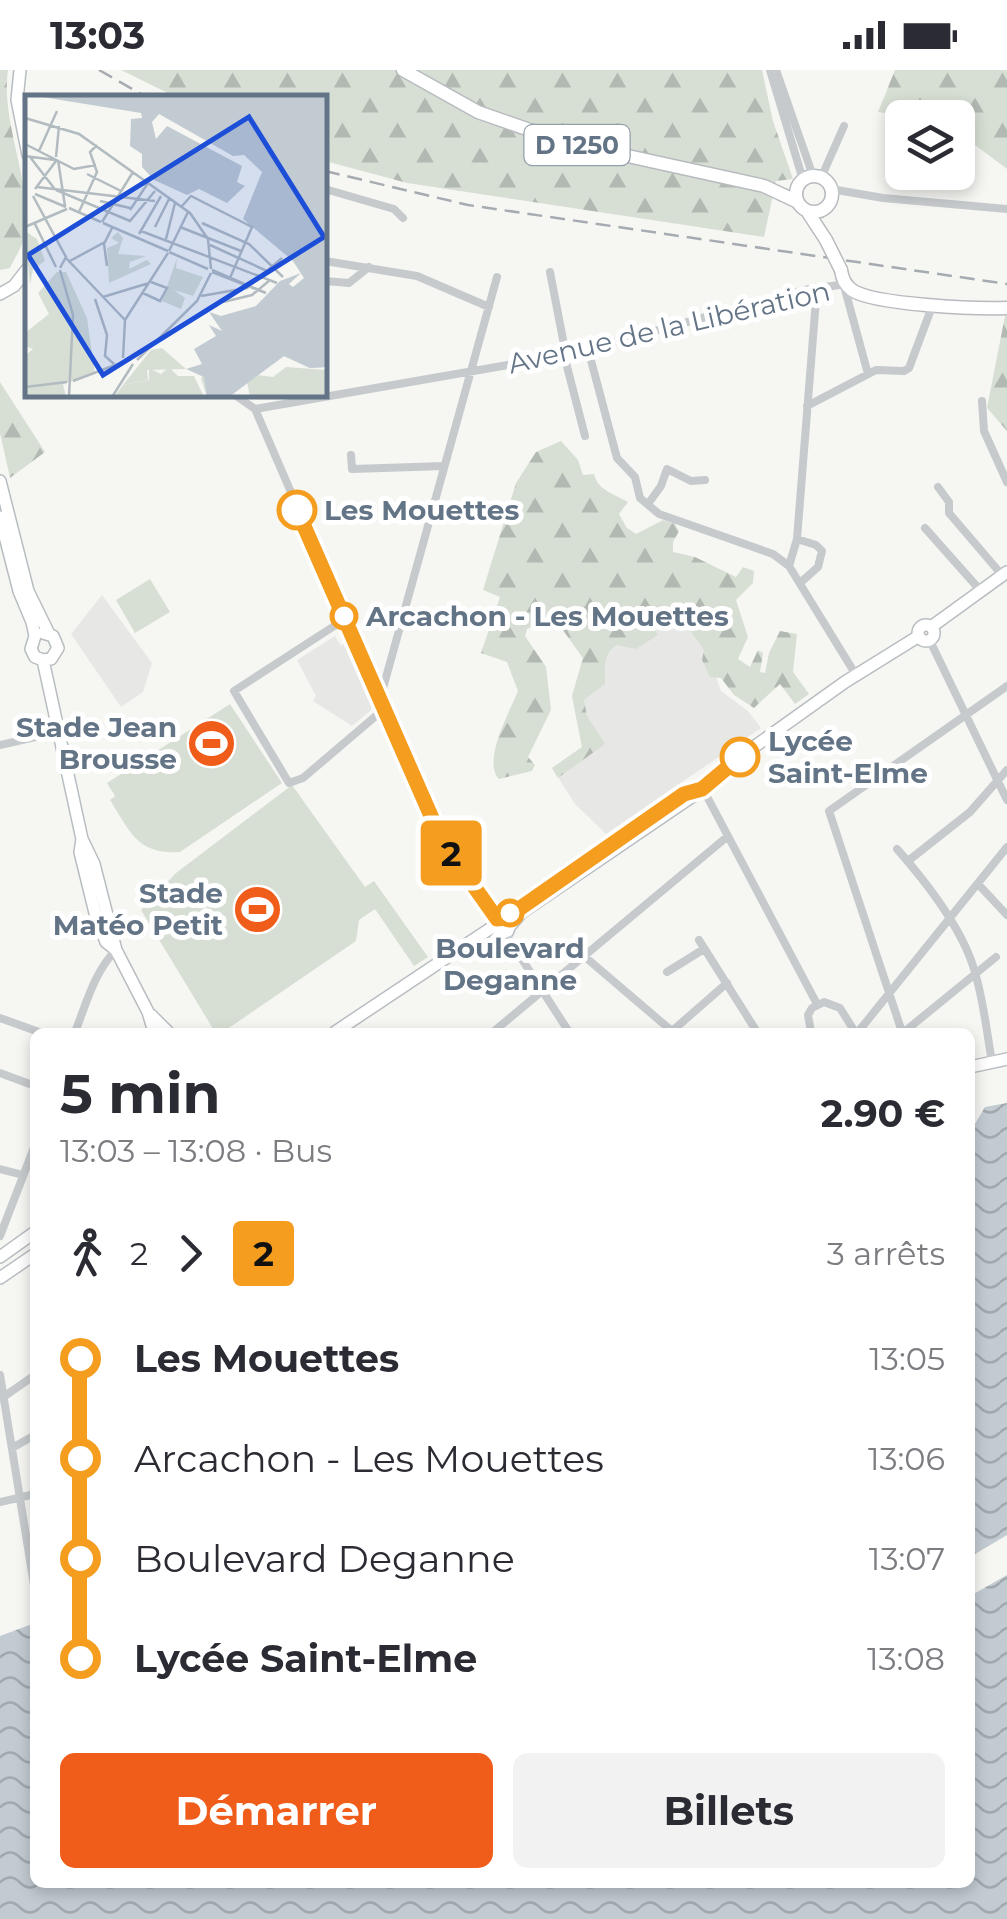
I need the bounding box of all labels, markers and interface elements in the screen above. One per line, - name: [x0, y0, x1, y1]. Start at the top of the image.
- text: 13:03: [50, 12, 145, 59]
- inset map: [25, 95, 328, 398]
- map controls: [885, 100, 975, 190]
- button: layers: [885, 100, 975, 190]
- road number: D 1250: [524, 125, 630, 165]
- street label: Avenue de la Libération: [505, 273, 833, 381]
- marker: Les Mouettes: [278, 491, 316, 529]
- place label: Les Mouettes: [324, 493, 519, 527]
- place label: Arcachon - Les Mouettes: [365, 599, 729, 633]
- marker: Arcachon - Les Mouettes: [331, 603, 357, 629]
- place label: Stade Jean Brousse: [16, 710, 177, 776]
- sports icon: Stade Jean Brousse: [186, 717, 238, 769]
- place label: Lycée Saint-Elme: [768, 724, 928, 790]
- marker: Lycée Saint-Elme: [721, 738, 759, 776]
- line badge: 2: [418, 820, 484, 886]
- text: 2: [441, 832, 461, 875]
- place label: Stade Matéo Petit: [53, 876, 223, 942]
- sports icon: Stade Matéo Petit: [232, 883, 284, 935]
- marker: Boulevard Deganne: [497, 900, 523, 926]
- place label: Boulevard Deganne: [435, 931, 585, 997]
- text: 5 min: [60, 1060, 221, 1127]
- text: 2.90 €: [821, 1090, 945, 1137]
- text: 13:03 – 13:08 · Bus: [60, 1131, 332, 1170]
- icon: walk: [60, 1226, 115, 1281]
- icon: forward: [163, 1226, 218, 1281]
- text: 2: [253, 1232, 274, 1275]
- text: 2: [130, 1234, 148, 1273]
- text: 3 arrêts: [827, 1234, 945, 1273]
- text: Les Mouettes: [134, 1335, 399, 1382]
- text: 13:05: [869, 1339, 945, 1378]
- text: Arcachon - Les Mouettes: [134, 1435, 604, 1482]
- text: 13:06: [868, 1439, 945, 1478]
- text: Boulevard Deganne: [134, 1535, 515, 1582]
- text: 13:07: [869, 1539, 945, 1578]
- text: Lycée Saint-Elme: [134, 1635, 477, 1682]
- text: 13:08: [867, 1639, 945, 1678]
- button: Démarrer: [60, 1753, 493, 1868]
- button: Billets: [513, 1753, 945, 1868]

